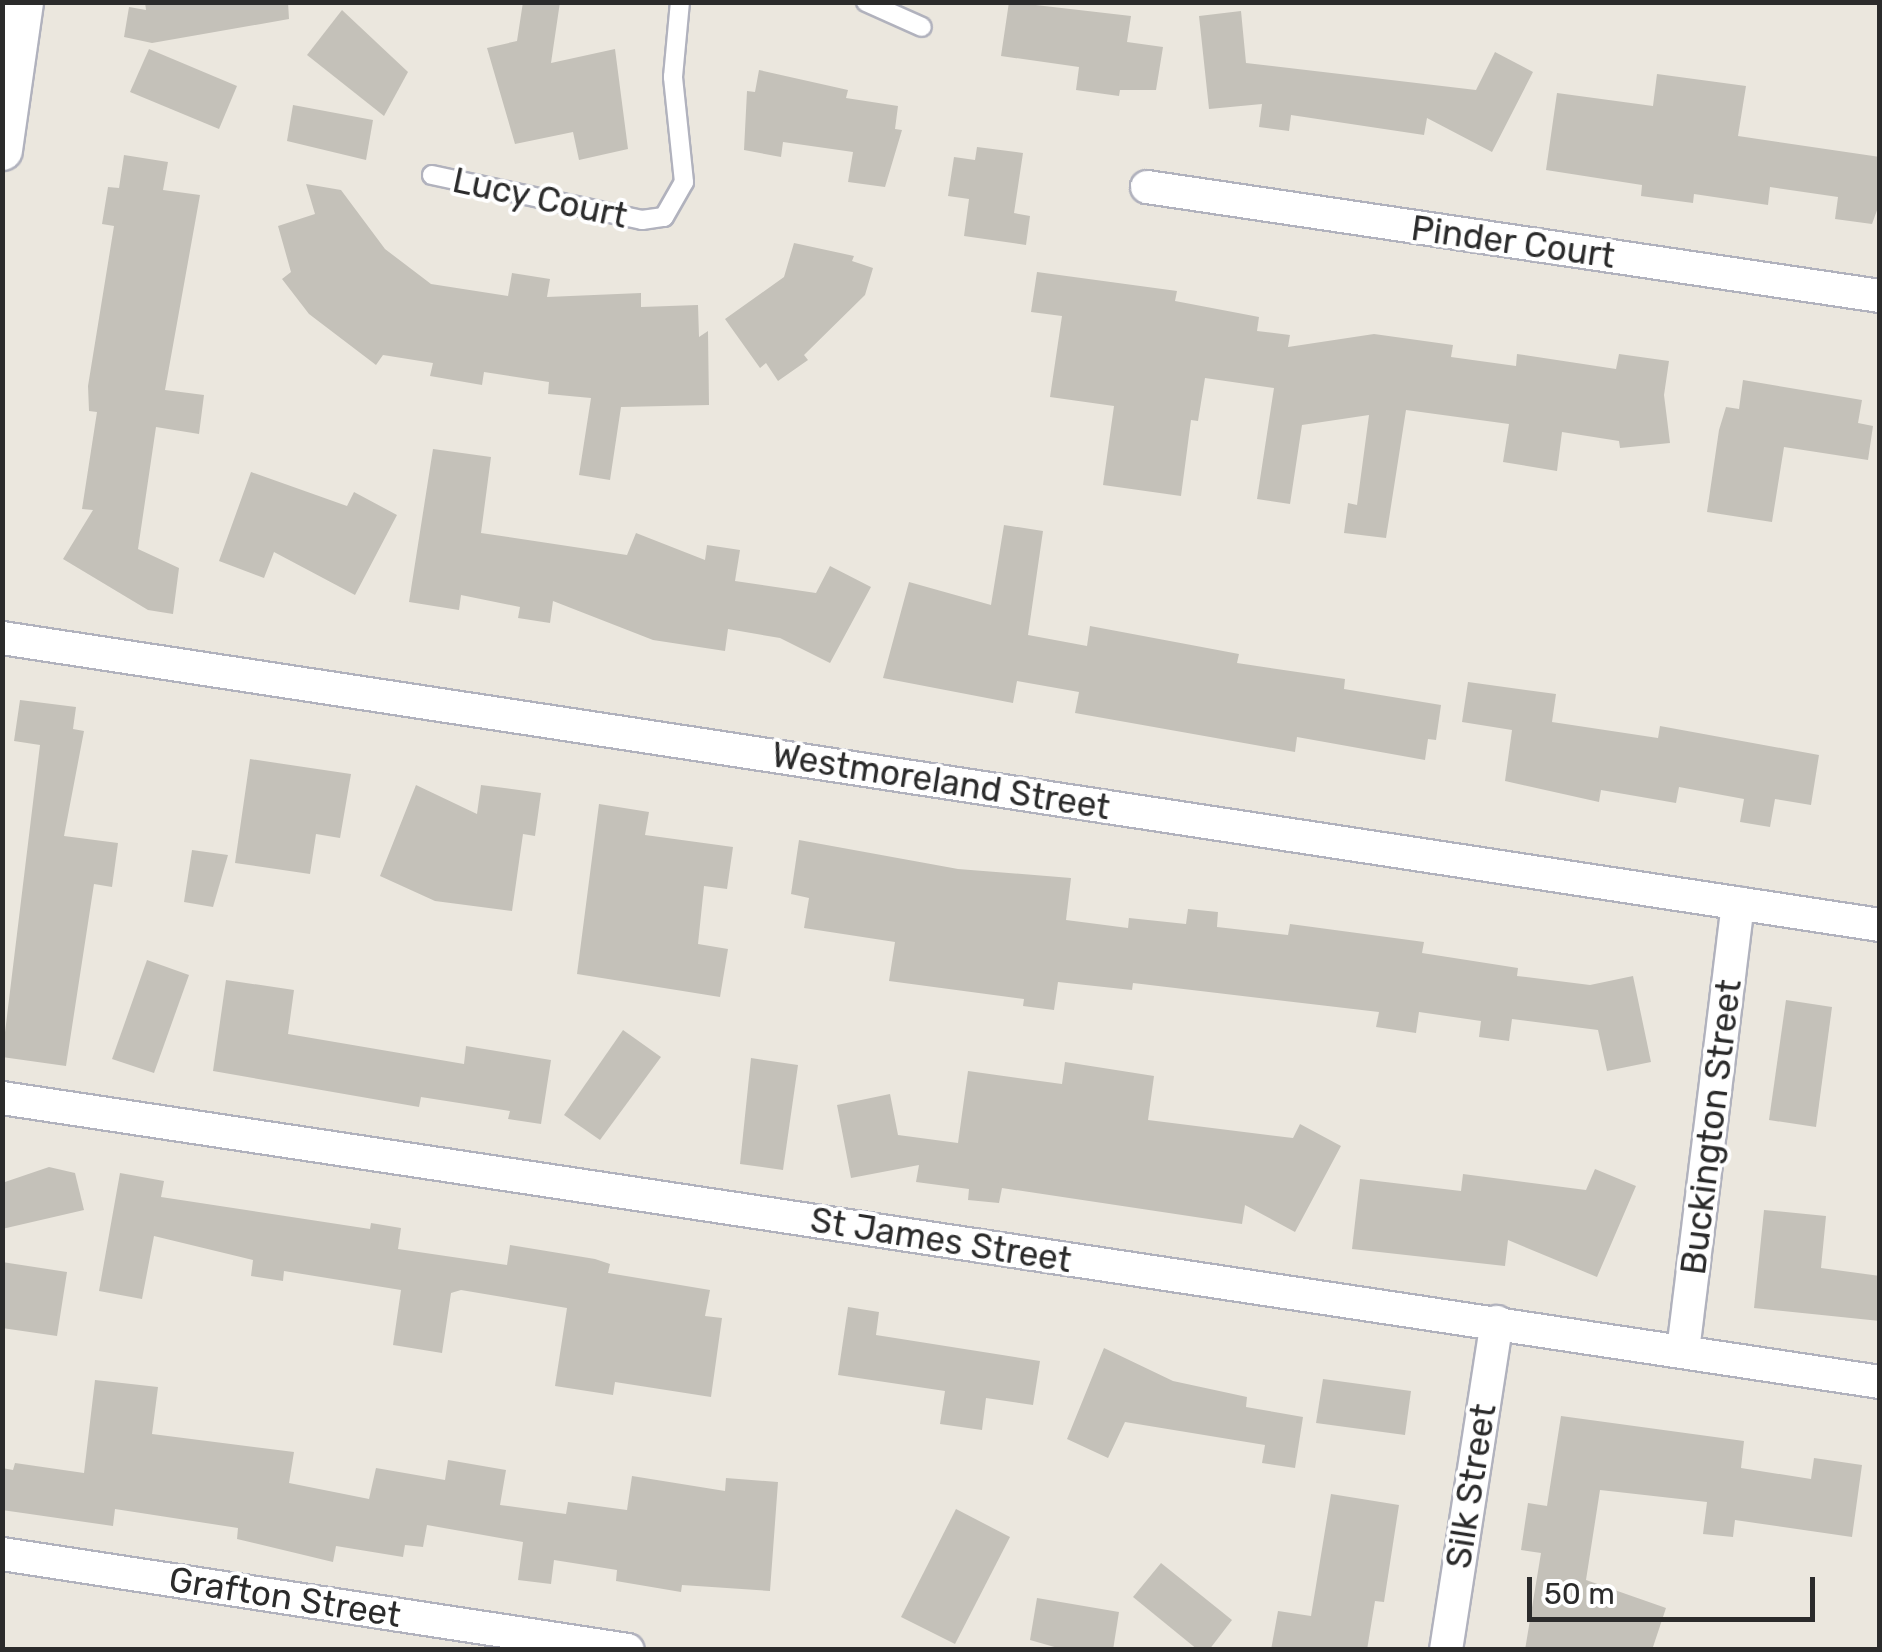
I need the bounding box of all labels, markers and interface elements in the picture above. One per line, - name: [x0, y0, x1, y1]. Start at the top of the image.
- street label: Lucy Court: [448, 159, 632, 237]
- street label: Pinder Court: [1408, 207, 1618, 277]
- street label: Westmoreland Street: [769, 734, 1113, 828]
- street label: Buckington Street: [1672, 977, 1750, 1277]
- street label: St James Street: [807, 1199, 1075, 1281]
- street label: Silk Street: [1437, 1400, 1505, 1572]
- scale bar: [1532, 1557, 1820, 1619]
- street label: Grafton Street: [166, 1558, 404, 1636]
- text: 50 m: [1544, 1576, 1615, 1612]

